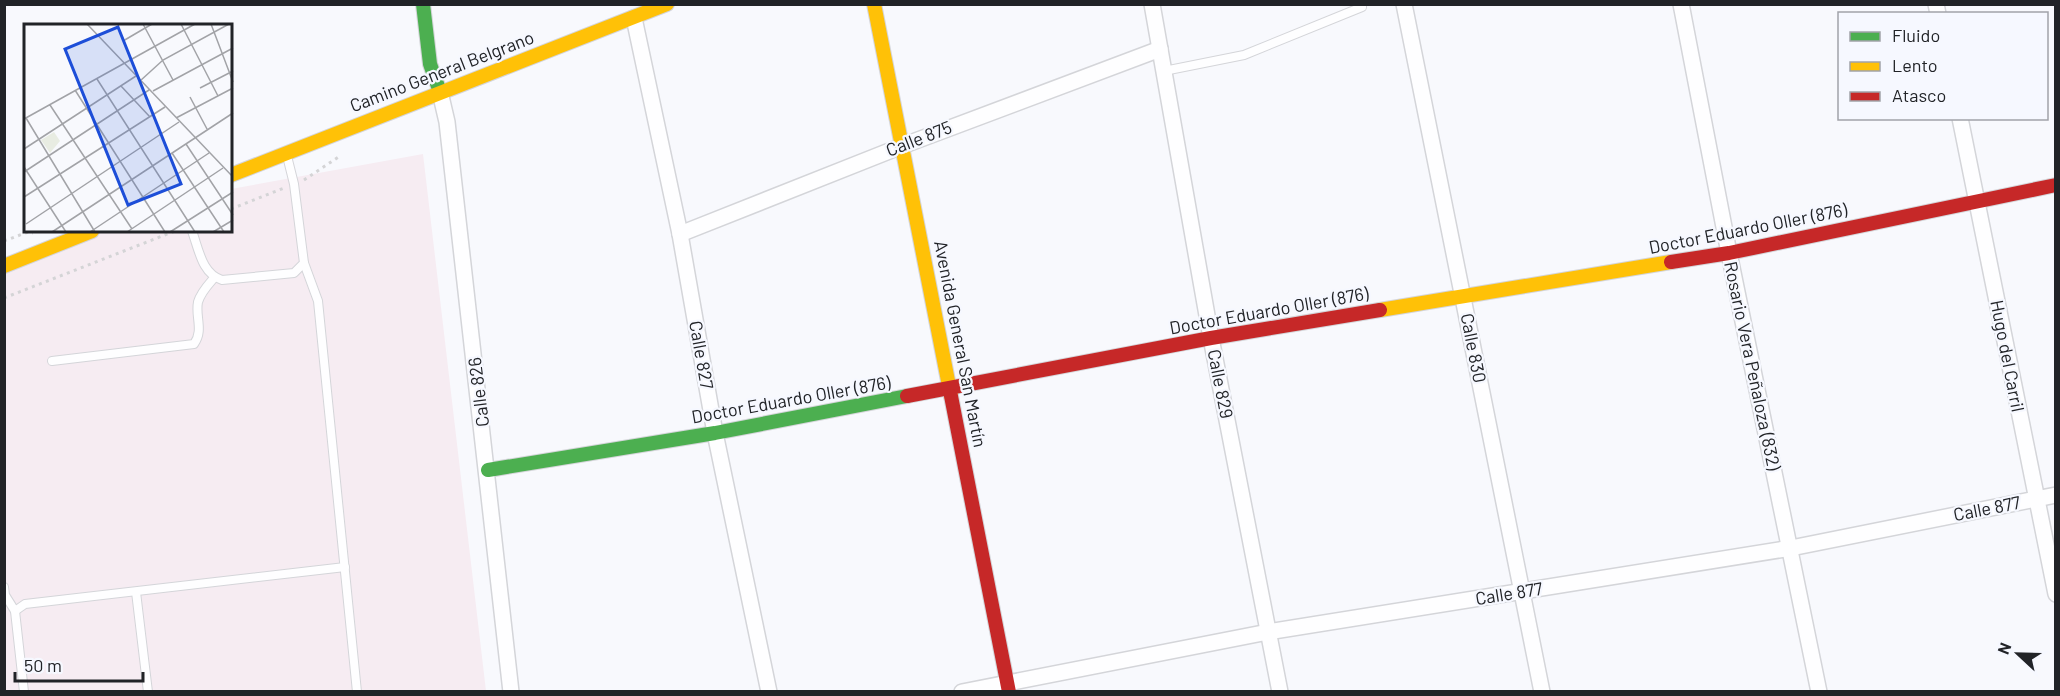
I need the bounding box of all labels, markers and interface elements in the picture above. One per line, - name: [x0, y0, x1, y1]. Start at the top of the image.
- legend: [1838, 12, 2048, 120]
- inset map: [24, 24, 232, 232]
- text: Fluido: [1892, 24, 1940, 46]
- street label: Camino General Belgrano: [346, 26, 537, 116]
- text: Lento: [1892, 54, 1938, 76]
- text: Atasco: [1892, 84, 1946, 106]
- street label: Calle 875: [883, 116, 955, 161]
- street label: Doctor Eduardo Oller (876): [1647, 198, 1849, 258]
- street label: Avenida General San Martín: [930, 238, 992, 449]
- street label: Rosario Vera Peñaloza (832): [1720, 259, 1786, 473]
- street label: Doctor Eduardo Oller (876): [1168, 282, 1370, 338]
- street label: Hugo del Carril: [1986, 298, 2030, 414]
- street label: Calle 830: [1456, 311, 1491, 384]
- street label: Calle 827: [685, 319, 719, 391]
- street label: Calle 829: [1204, 347, 1238, 420]
- street label: Calle 826: [463, 356, 493, 428]
- street label: Doctor Eduardo Oller (876): [690, 371, 892, 427]
- street label: Calle 877: [1951, 491, 2023, 525]
- street label: Calle 877: [1474, 577, 1545, 609]
- north arrow: [1988, 624, 2048, 684]
- text: N: [1993, 640, 2014, 657]
- scale bar: [15, 645, 142, 683]
- text: 50 m: [24, 654, 62, 676]

